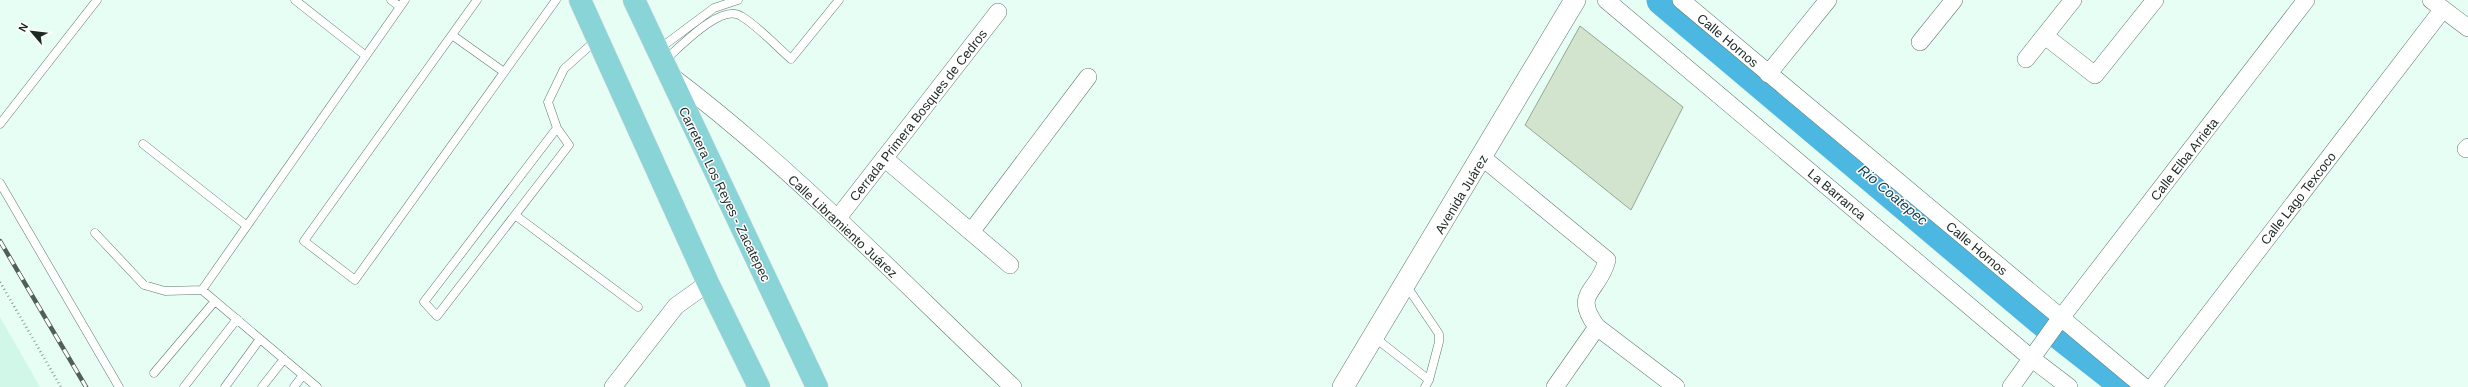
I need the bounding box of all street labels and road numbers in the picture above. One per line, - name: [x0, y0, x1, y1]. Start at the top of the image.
- street label: Calle Hornos: [1694, 10, 1762, 71]
- street label: Cerrada Primera Bosques de Cedros: [847, 26, 990, 204]
- street label: Carretera Los Reyes - Zacatepec: [676, 105, 774, 284]
- street label: Calle Elba Arrieta: [2148, 115, 2222, 204]
- street label: Calle Lago Texcoco: [2258, 149, 2339, 248]
- street label: Avenida Juárez: [1432, 152, 1491, 236]
- street label: La Barranca: [1805, 166, 1869, 223]
- street label: Calle Libramiento Juárez: [785, 172, 900, 281]
- street label: Calle Hornos: [1943, 218, 2011, 279]

